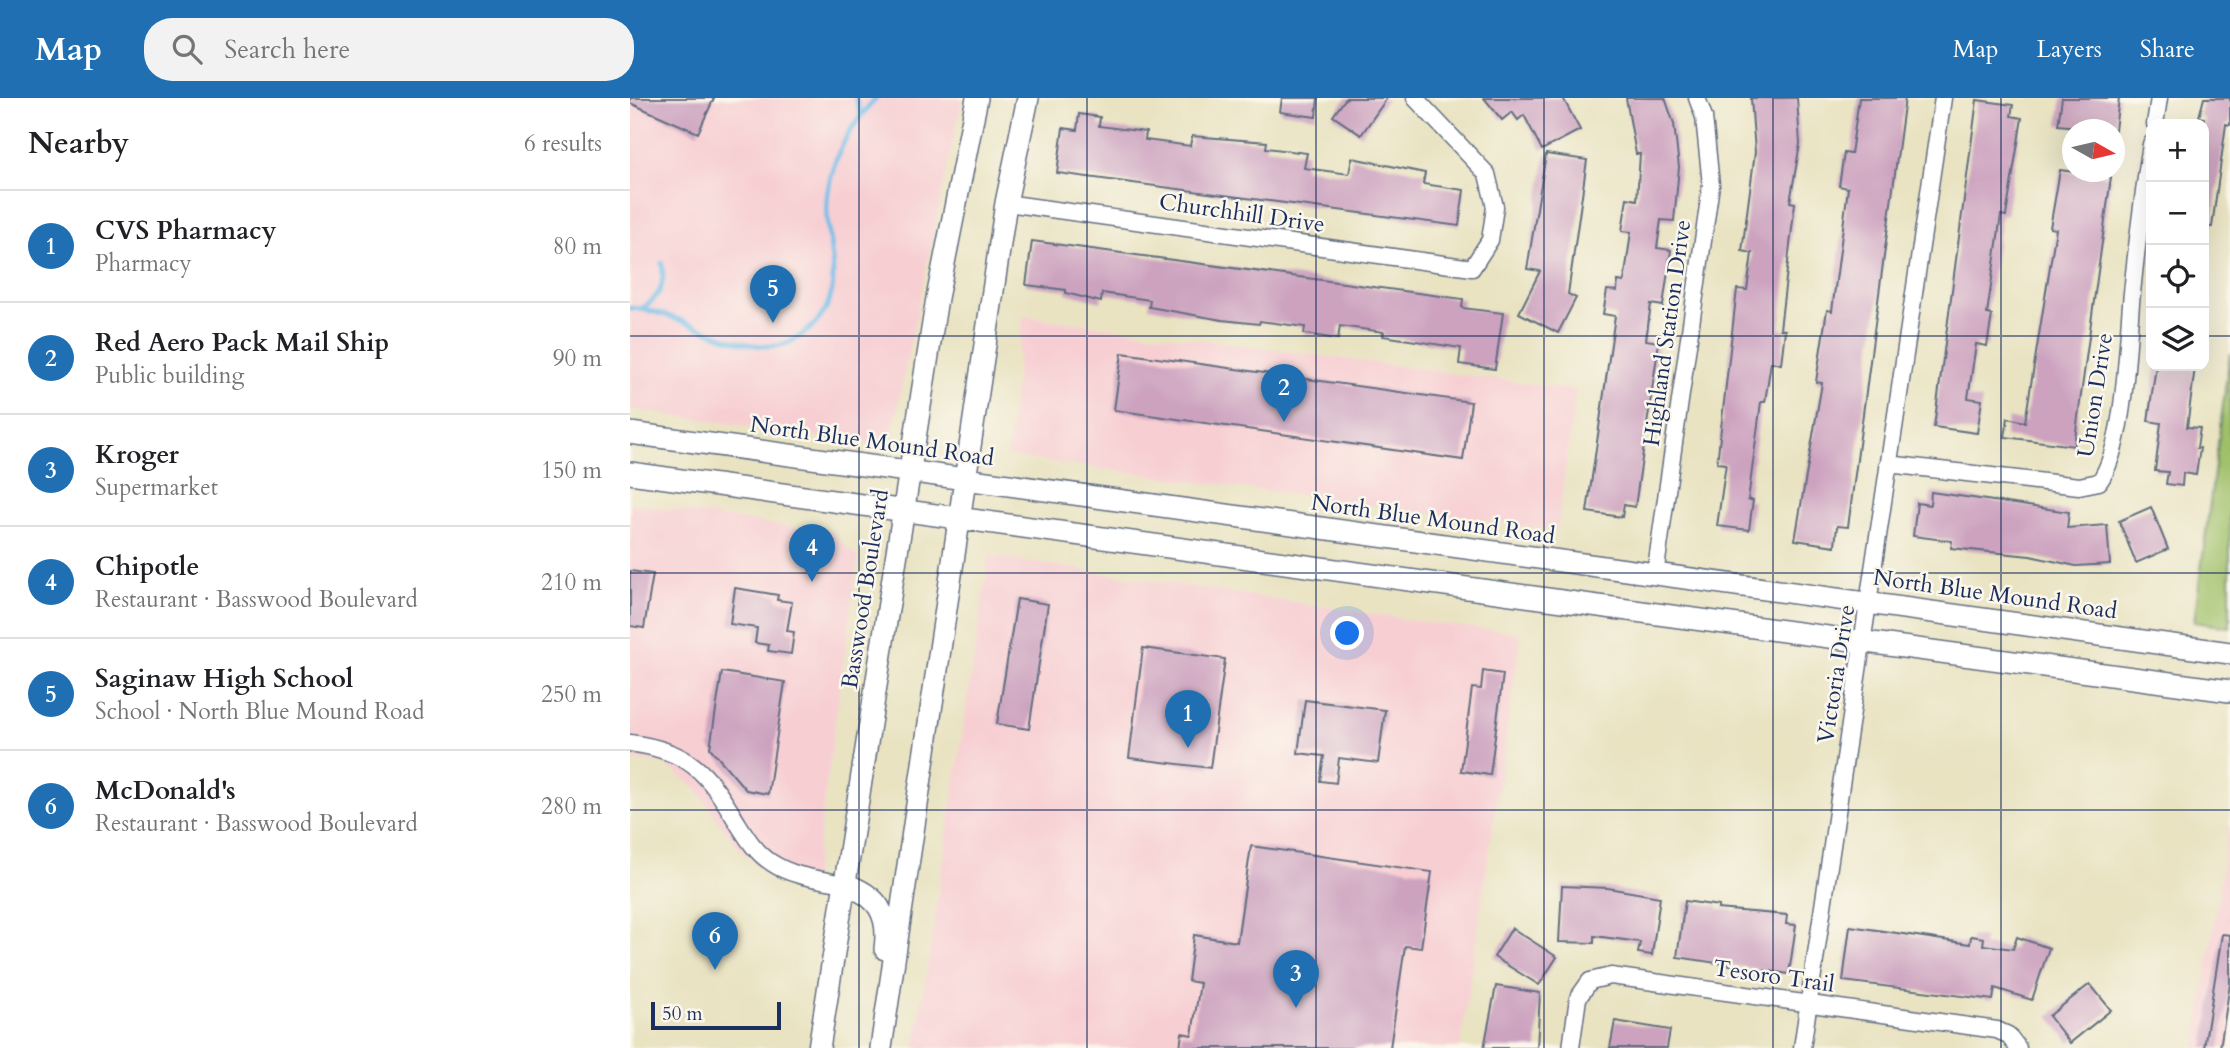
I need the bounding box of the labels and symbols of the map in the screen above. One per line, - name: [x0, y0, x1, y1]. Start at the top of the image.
- north arrow: [2062, 119, 2125, 182]
- street label: Churchhill Drive: [1157, 186, 1327, 240]
- street label: Highland Station Drive: [1636, 218, 1698, 448]
- pin: 5: [750, 265, 796, 323]
- street label: Union Drive: [2070, 331, 2120, 459]
- pin: 2: [1261, 364, 1307, 422]
- street label: North Blue Mound Road: [748, 409, 997, 474]
- street label: Basswood Boulevard: [834, 486, 896, 691]
- street label: North Blue Mound Road: [1309, 487, 1558, 552]
- pin: 4: [789, 524, 835, 582]
- street label: North Blue Mound Road: [1871, 562, 2120, 627]
- street label: Victoria Drive: [1810, 602, 1862, 746]
- your location: [1330, 616, 1364, 650]
- pin: 1: [1165, 690, 1211, 748]
- pin: 6: [692, 912, 738, 970]
- pin: 3: [1273, 950, 1319, 1008]
- street label: Tesoro Trail: [1711, 952, 1837, 1000]
- scale bar: [651, 999, 780, 1031]

